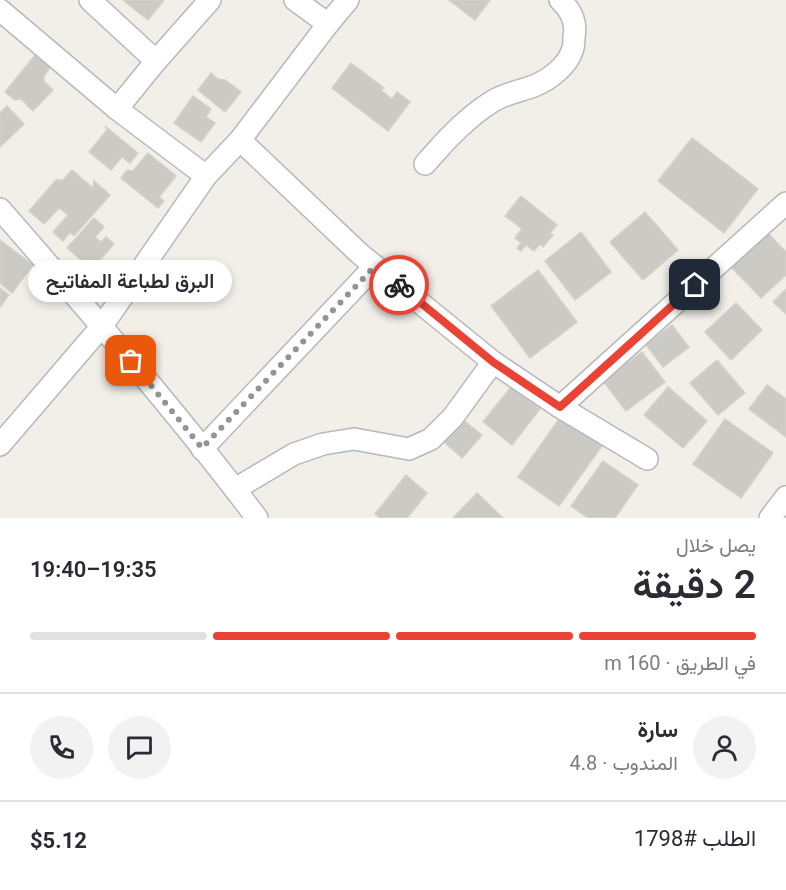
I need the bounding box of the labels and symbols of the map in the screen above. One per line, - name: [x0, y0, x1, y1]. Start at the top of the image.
- courier: [369, 255, 429, 315]
- callout: البرق لطباعة المفاتيح: [29, 259, 233, 301]
- pin: [669, 259, 720, 310]
- pin: [105, 335, 156, 386]

